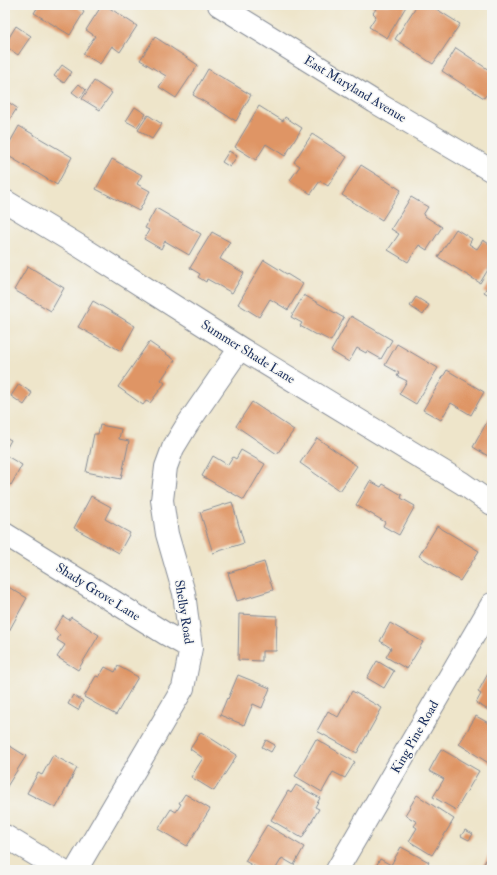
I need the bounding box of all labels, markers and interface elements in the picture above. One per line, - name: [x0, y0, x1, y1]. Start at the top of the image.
- street label: East Maryland Avenue: [300, 52, 410, 127]
- street label: Summer Shade Lane: [198, 317, 298, 388]
- street label: Shady Grove Lane: [52, 560, 144, 626]
- street label: Shelby Road: [170, 579, 197, 646]
- street label: King Pine Road: [388, 697, 443, 776]

